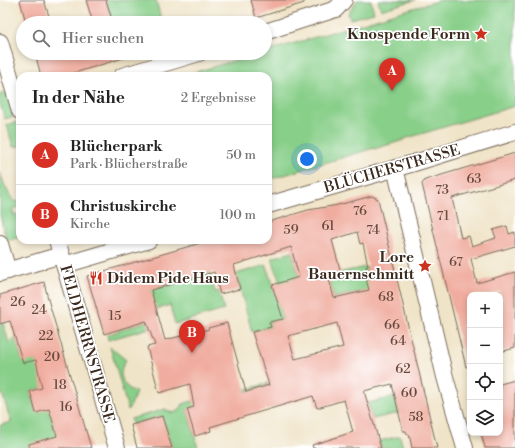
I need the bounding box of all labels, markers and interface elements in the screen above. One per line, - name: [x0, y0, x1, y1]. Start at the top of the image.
- search box: [16, 16, 272, 60]
- place label: Knospende Form: [347, 25, 470, 44]
- place icon: Knospende Form: [473, 26, 489, 42]
- icon: search: [30, 27, 52, 49]
- text: Hier suchen: [62, 29, 144, 48]
- pin: A: [379, 58, 405, 91]
- text: In der Nähe: [32, 87, 125, 109]
- text: 2 Ergebnisse: [181, 90, 256, 106]
- text: Blücherpark: [70, 137, 162, 156]
- street label: BLÜCHERSTRASSE: [320, 139, 462, 198]
- text: A: [40, 147, 50, 163]
- text: 50 m: [226, 147, 256, 163]
- your location: [297, 149, 317, 169]
- text: Park · Blücherstraße: [70, 156, 188, 172]
- house number: 63: [466, 171, 482, 187]
- house number: 73: [435, 182, 449, 198]
- text: Christuskirche: [70, 197, 177, 216]
- house number: 76: [353, 203, 367, 219]
- text: B: [40, 207, 50, 223]
- text: 100 m: [220, 207, 256, 223]
- house number: 71: [437, 208, 450, 224]
- text: Kirche: [70, 216, 110, 232]
- house number: 61: [321, 218, 335, 234]
- house number: 59: [283, 222, 299, 238]
- house number: 74: [366, 222, 380, 238]
- place label: Lore Bauernschmitt: [308, 248, 415, 284]
- house number: 67: [449, 254, 463, 270]
- place icon: Lore Bauernschmitt: [417, 258, 433, 274]
- street label: FELDHERRNSTRASSE: [55, 263, 119, 425]
- place label: Didem Pide Haus: [107, 269, 229, 288]
- restaurant icon: Didem Pide Haus: [88, 270, 104, 286]
- house number: 68: [378, 289, 394, 305]
- map controls: [467, 292, 503, 436]
- button: +: [467, 292, 503, 328]
- house number: 26: [10, 294, 26, 310]
- house number: 24: [31, 302, 47, 318]
- house number: 15: [109, 308, 121, 324]
- house number: 66: [384, 317, 400, 333]
- pin: B: [179, 320, 205, 353]
- house number: 22: [39, 328, 53, 344]
- button: −: [467, 328, 503, 364]
- house number: 64: [390, 333, 406, 349]
- house number: 20: [44, 349, 60, 365]
- house number: 62: [395, 361, 411, 377]
- button: locate: [467, 364, 503, 400]
- house number: 18: [53, 377, 67, 393]
- house number: 60: [401, 385, 418, 401]
- house number: 16: [59, 399, 73, 415]
- button: layers: [467, 400, 503, 436]
- house number: 58: [408, 409, 424, 425]

